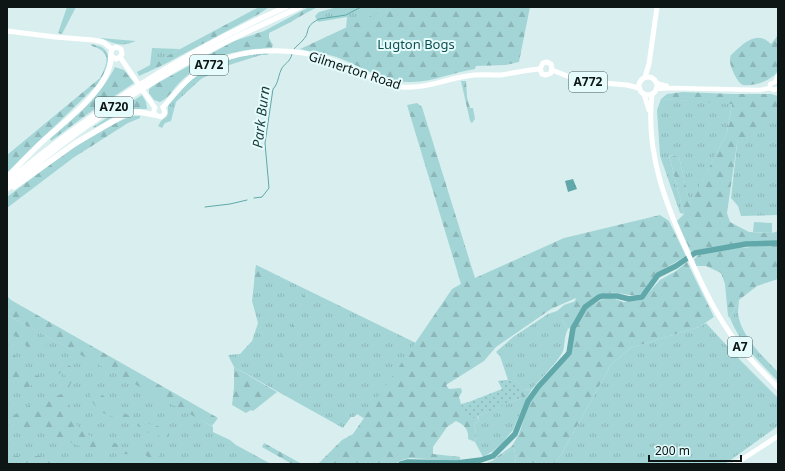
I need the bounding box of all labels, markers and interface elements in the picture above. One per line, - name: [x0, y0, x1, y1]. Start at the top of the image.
- park label: Lugton Bogs: [377, 35, 455, 53]
- street label: Gilmerton Road: [306, 47, 404, 93]
- road number: A772: [190, 55, 228, 75]
- road number: A772: [569, 72, 607, 92]
- water label: Park Burn: [247, 85, 274, 149]
- road number: A720: [95, 97, 133, 117]
- road number: A7: [728, 337, 752, 357]
- scale bar: [649, 437, 741, 463]
- text: 200 m: [655, 442, 690, 459]

